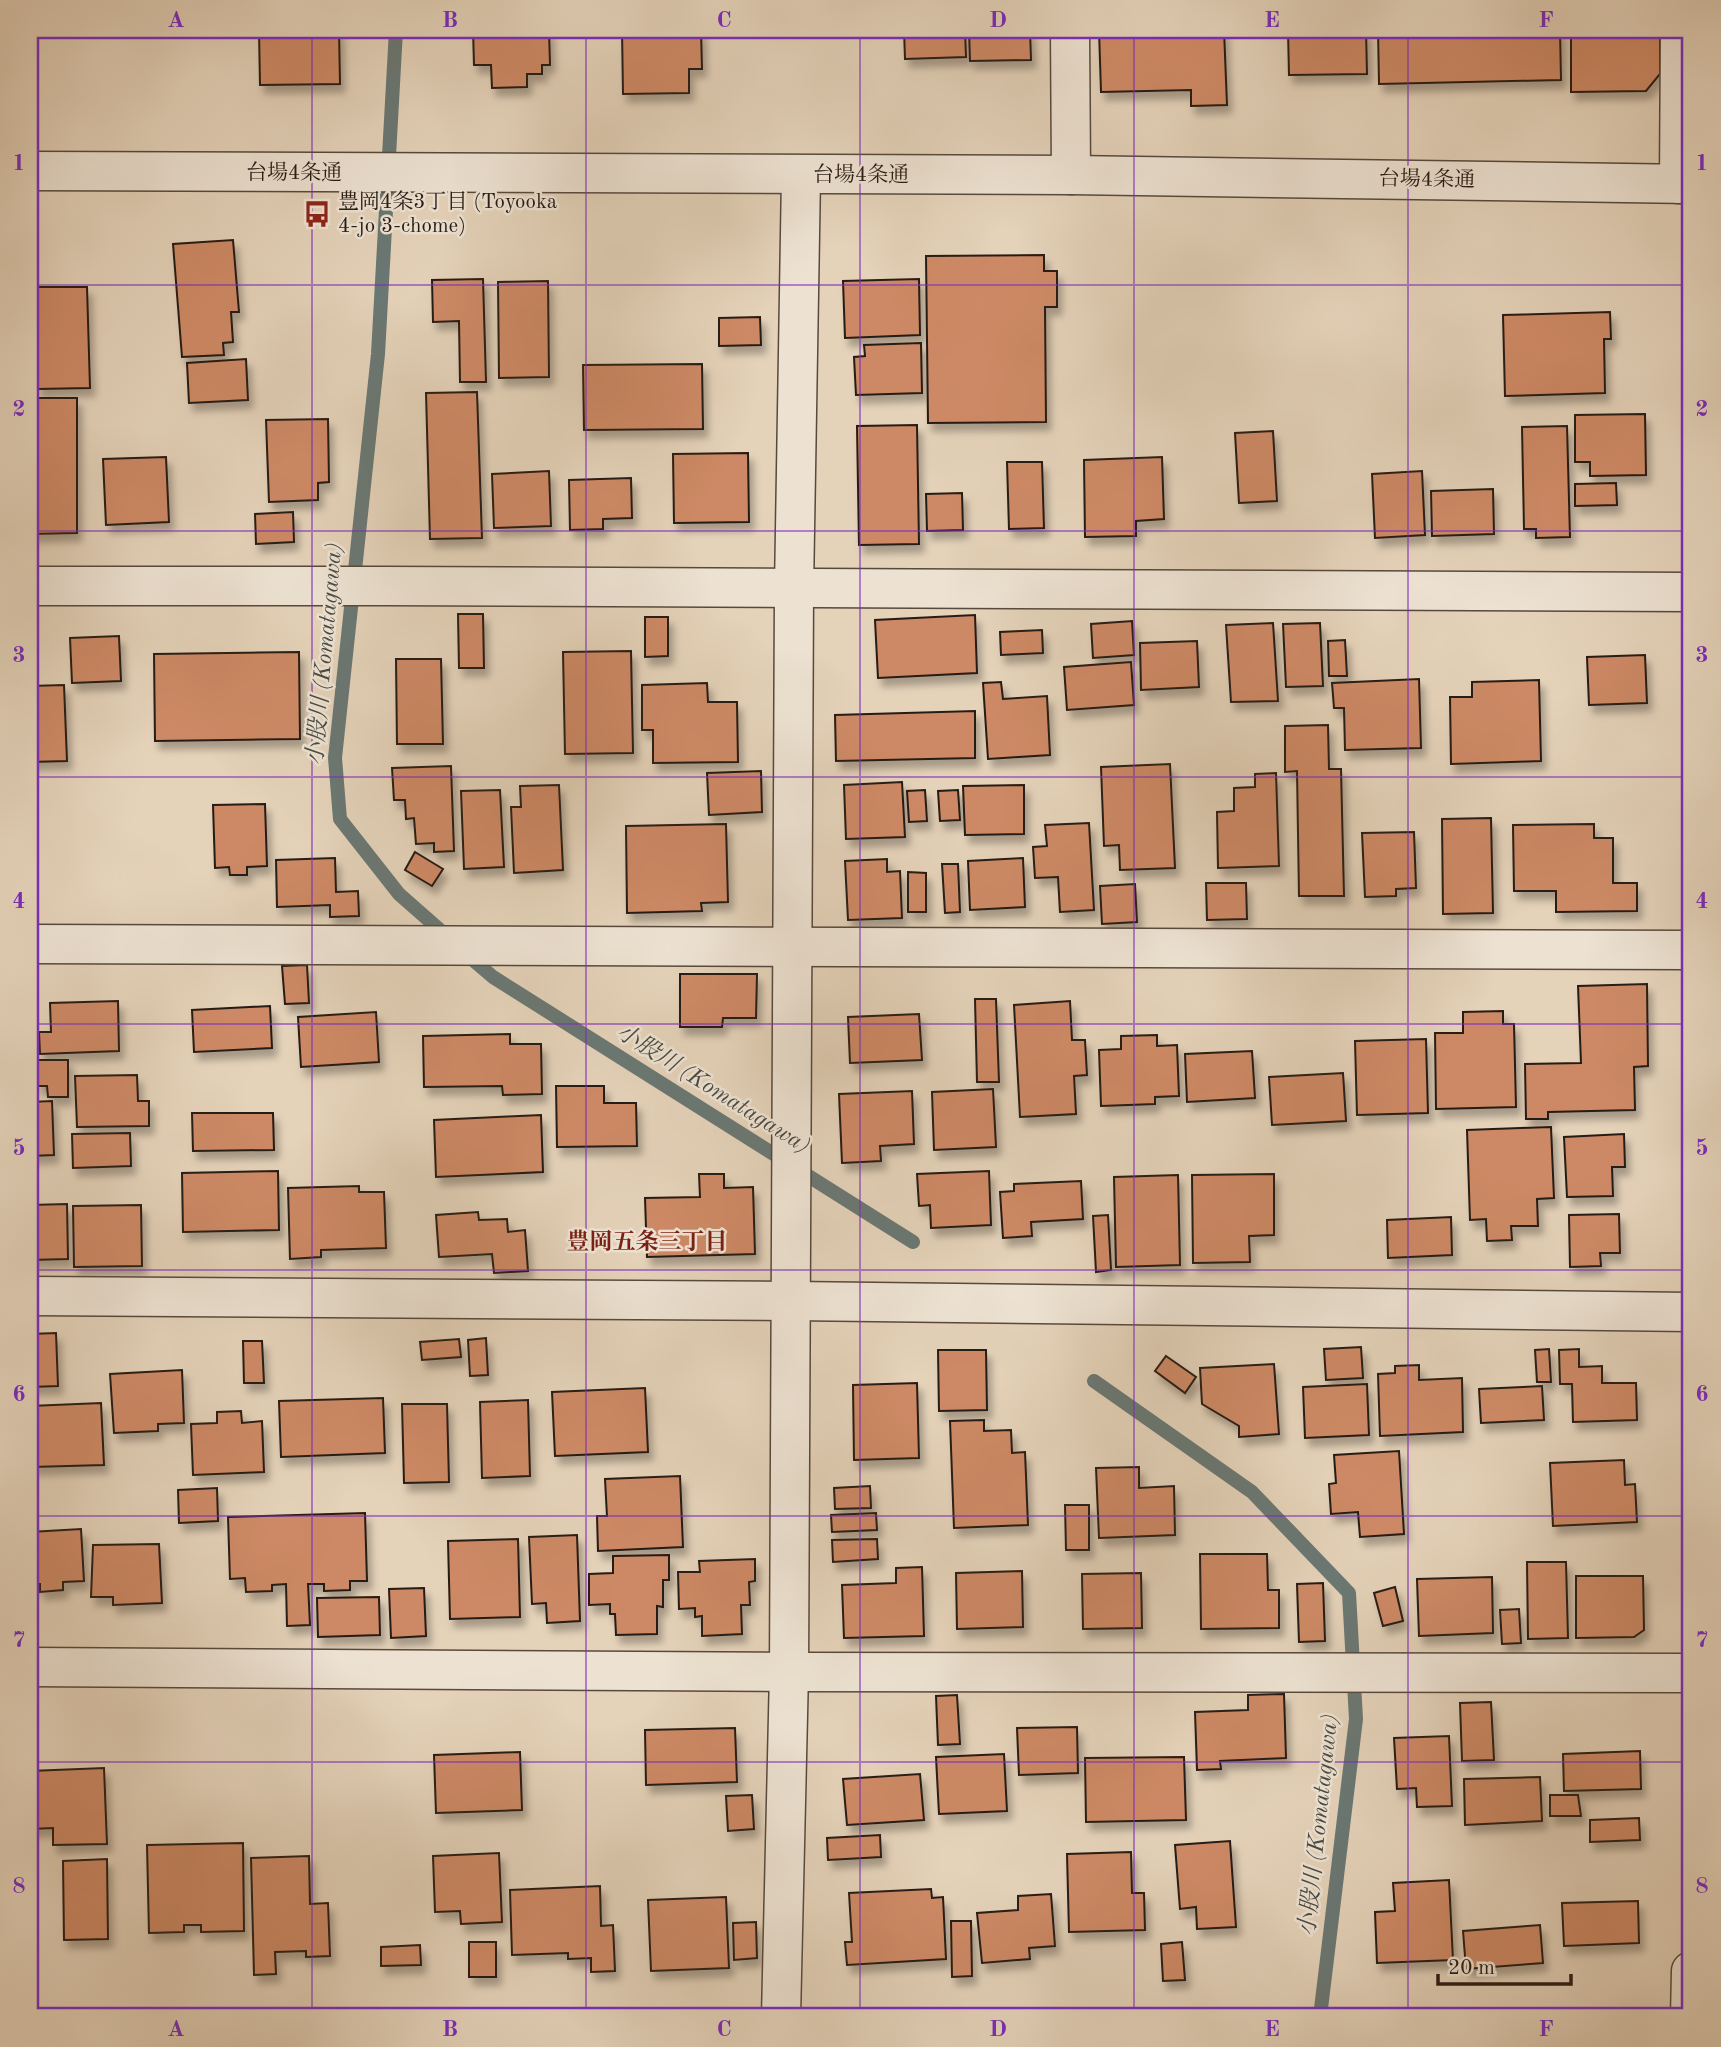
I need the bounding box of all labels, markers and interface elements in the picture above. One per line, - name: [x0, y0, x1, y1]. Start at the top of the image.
- text: A: [167, 9, 185, 32]
- text: B: [442, 9, 458, 32]
- text: C: [716, 9, 732, 32]
- text: D: [989, 9, 1007, 32]
- text: E: [1264, 9, 1280, 32]
- text: F: [1538, 9, 1554, 32]
- text: 1: [12, 152, 26, 175]
- text: 1: [1695, 152, 1709, 175]
- street label: 台場4条通: [246, 161, 342, 184]
- street label: 台場4条通: [813, 163, 909, 186]
- street label: 台場4条通: [1379, 167, 1475, 191]
- place label: 豊岡4条3丁目 (Toyooka 4-jo 3-chome): [338, 190, 557, 237]
- bus stop icon: 豊岡4条3丁目 (Toyooka 4-jo 3-chome): [302, 199, 332, 229]
- text: 2: [12, 398, 26, 421]
- text: 2: [1695, 398, 1709, 421]
- water label: 小股川 (Komatagawa): [303, 542, 347, 766]
- text: 3: [12, 644, 26, 667]
- text: 3: [1695, 644, 1709, 667]
- text: 4: [12, 890, 26, 913]
- text: 4: [1695, 890, 1709, 913]
- water label: 小股川 (Komatagawa): [612, 1019, 814, 1159]
- text: 5: [12, 1137, 26, 1160]
- text: 5: [1695, 1137, 1709, 1160]
- district label: 豊岡五条三丁目: [567, 1229, 728, 1254]
- text: 6: [12, 1383, 26, 1406]
- text: 6: [1695, 1383, 1709, 1406]
- text: 7: [12, 1629, 26, 1652]
- text: 7: [1695, 1629, 1709, 1652]
- water label: 小股川 (Komatagawa): [1295, 1713, 1343, 1937]
- text: 8: [12, 1875, 26, 1898]
- text: 8: [1695, 1875, 1709, 1898]
- scale bar: [1438, 1942, 1570, 1986]
- text: 20 m: [1448, 1958, 1495, 1979]
- text: A: [167, 2018, 185, 2041]
- text: B: [442, 2018, 458, 2041]
- text: C: [716, 2018, 732, 2041]
- text: D: [989, 2018, 1007, 2041]
- text: E: [1264, 2018, 1280, 2041]
- text: F: [1538, 2018, 1554, 2041]

